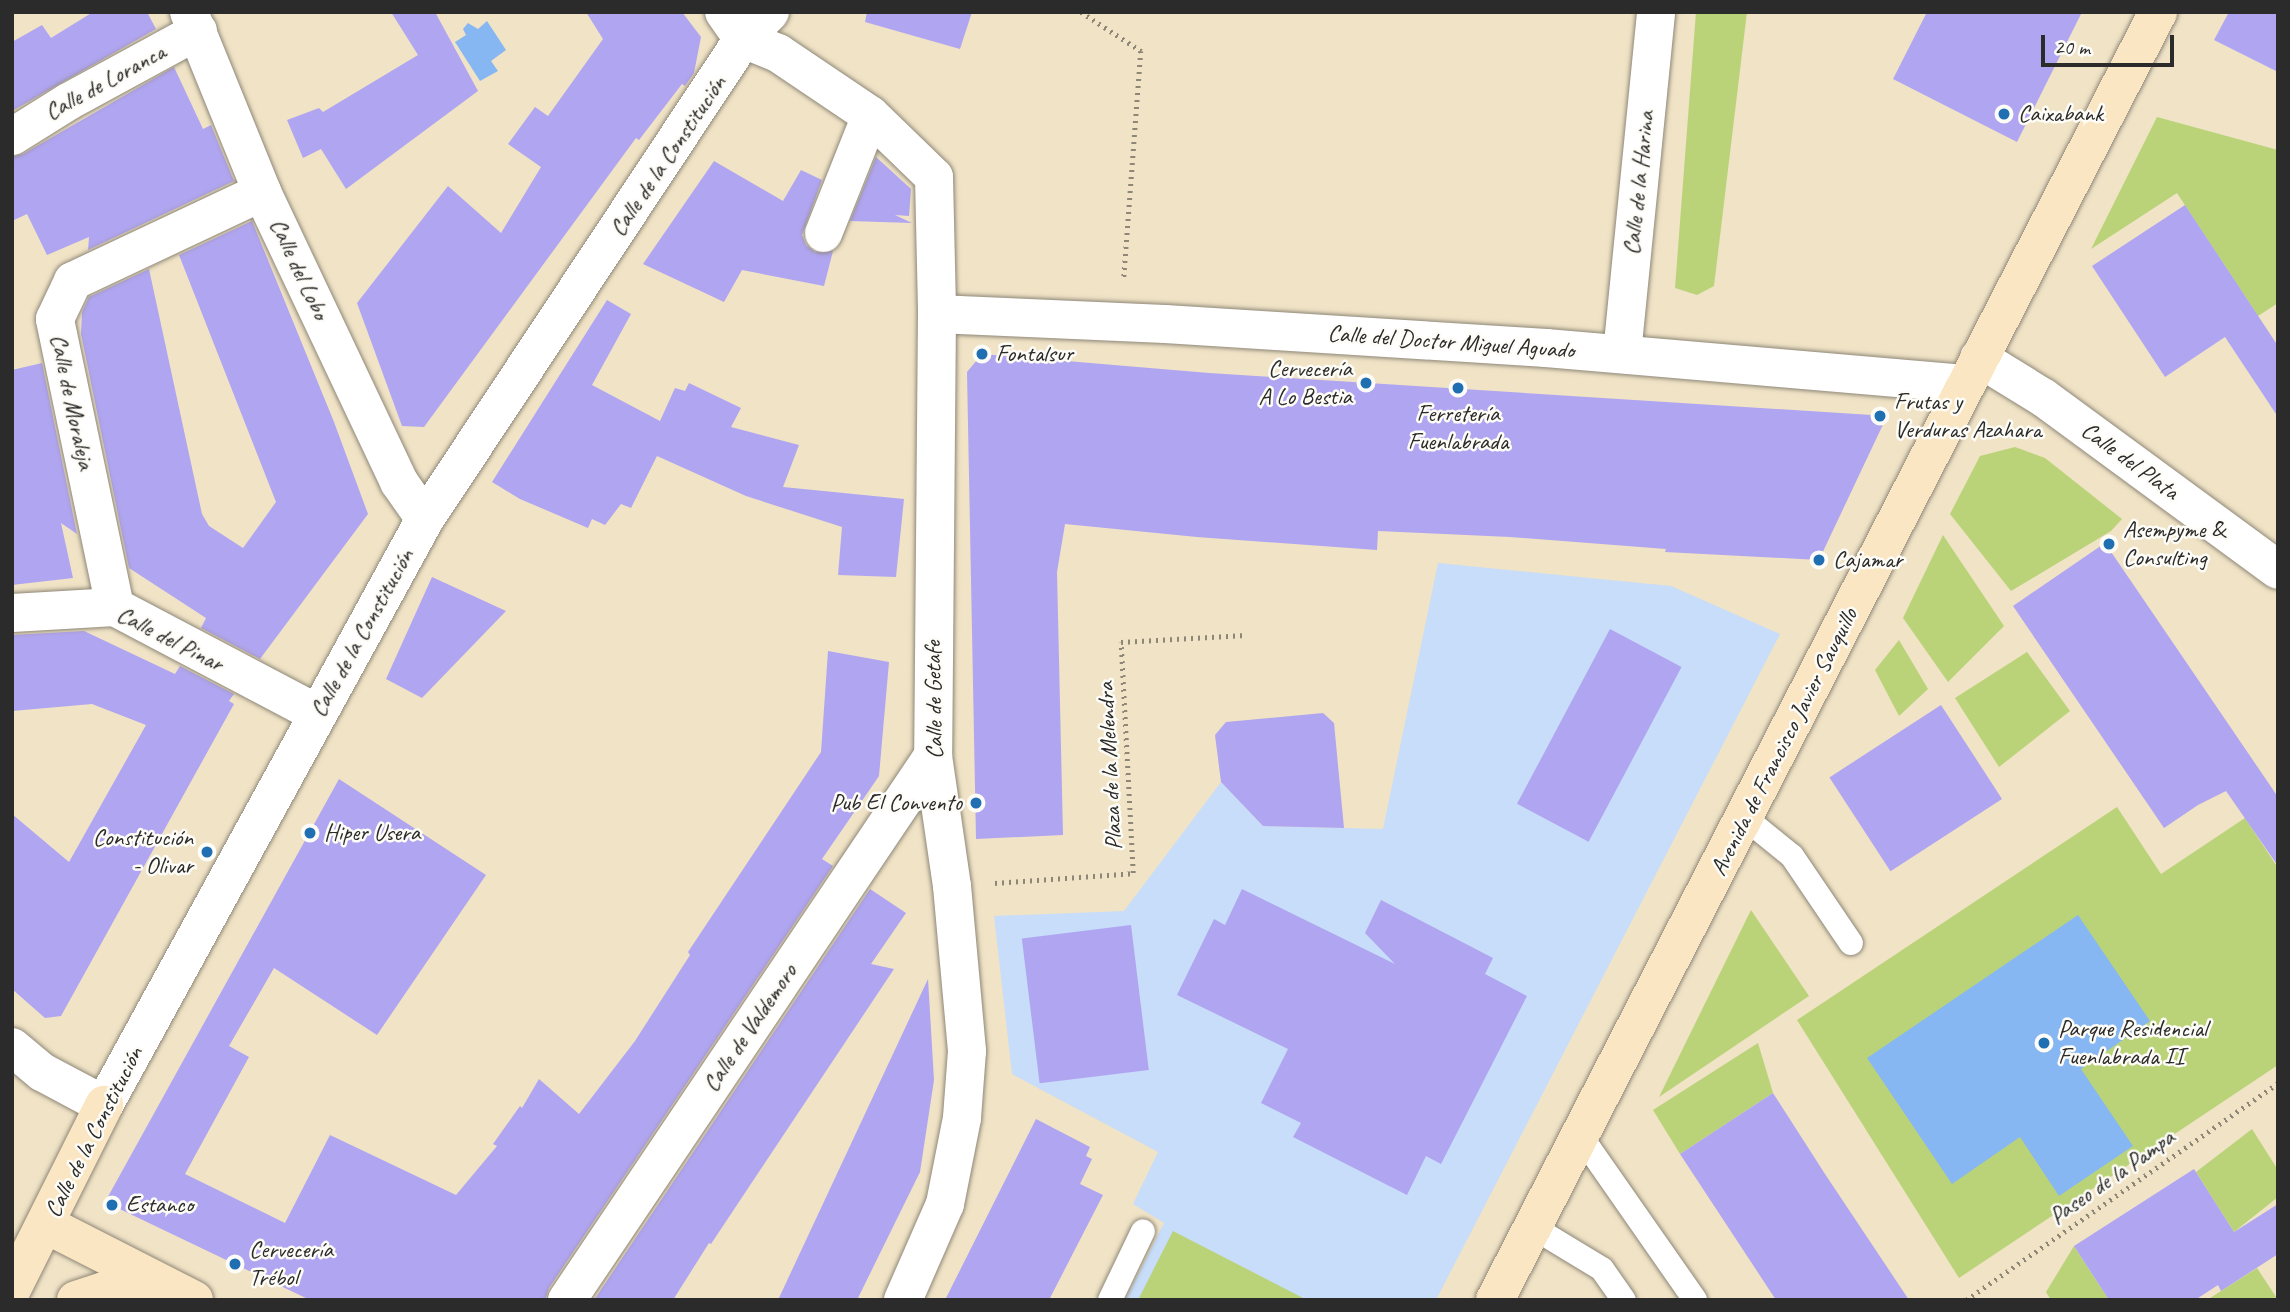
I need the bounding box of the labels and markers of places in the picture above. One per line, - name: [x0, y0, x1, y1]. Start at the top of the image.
- place label: Caixabank: [2018, 100, 2103, 128]
- marker: Caixabank: [1996, 106, 2012, 122]
- place label: Fontalsur: [996, 340, 1073, 368]
- marker: Fontalsur: [974, 346, 990, 362]
- place label: Cervecería A Lo Bestia: [1259, 355, 1352, 411]
- marker: Cervecería A Lo Bestia: [1358, 375, 1374, 391]
- marker: Ferretería Fuenlabrada: [1450, 380, 1466, 396]
- place label: Frutas y Verduras Azahara: [1894, 388, 2042, 444]
- place label: Ferretería Fuenlabrada: [1408, 400, 1508, 456]
- marker: Frutas y Verduras Azahara: [1872, 408, 1888, 424]
- place label: Asempyme & Consulting: [2123, 516, 2225, 572]
- marker: Asempyme & Consulting: [2101, 536, 2117, 552]
- place label: Cajamar: [1833, 546, 1903, 574]
- marker: Cajamar: [1811, 552, 1827, 568]
- place label: Pub El Convento: [831, 789, 962, 817]
- marker: Pub El Convento: [968, 795, 984, 811]
- place label: Hiper Usera: [324, 819, 420, 847]
- place label: Constitución - Olivar: [93, 824, 193, 880]
- marker: Hiper Usera: [302, 825, 318, 841]
- marker: Constitución - Olivar: [199, 844, 215, 860]
- place label: Parque Residencial Fuenlabrada II: [2058, 1015, 2207, 1071]
- marker: Parque Residencial Fuenlabrada II: [2036, 1035, 2052, 1051]
- place label: Estanco: [126, 1191, 193, 1219]
- marker: Estanco: [104, 1197, 120, 1213]
- place label: Cervecería Trébol: [249, 1236, 333, 1292]
- marker: Cervecería Trébol: [227, 1256, 243, 1272]

